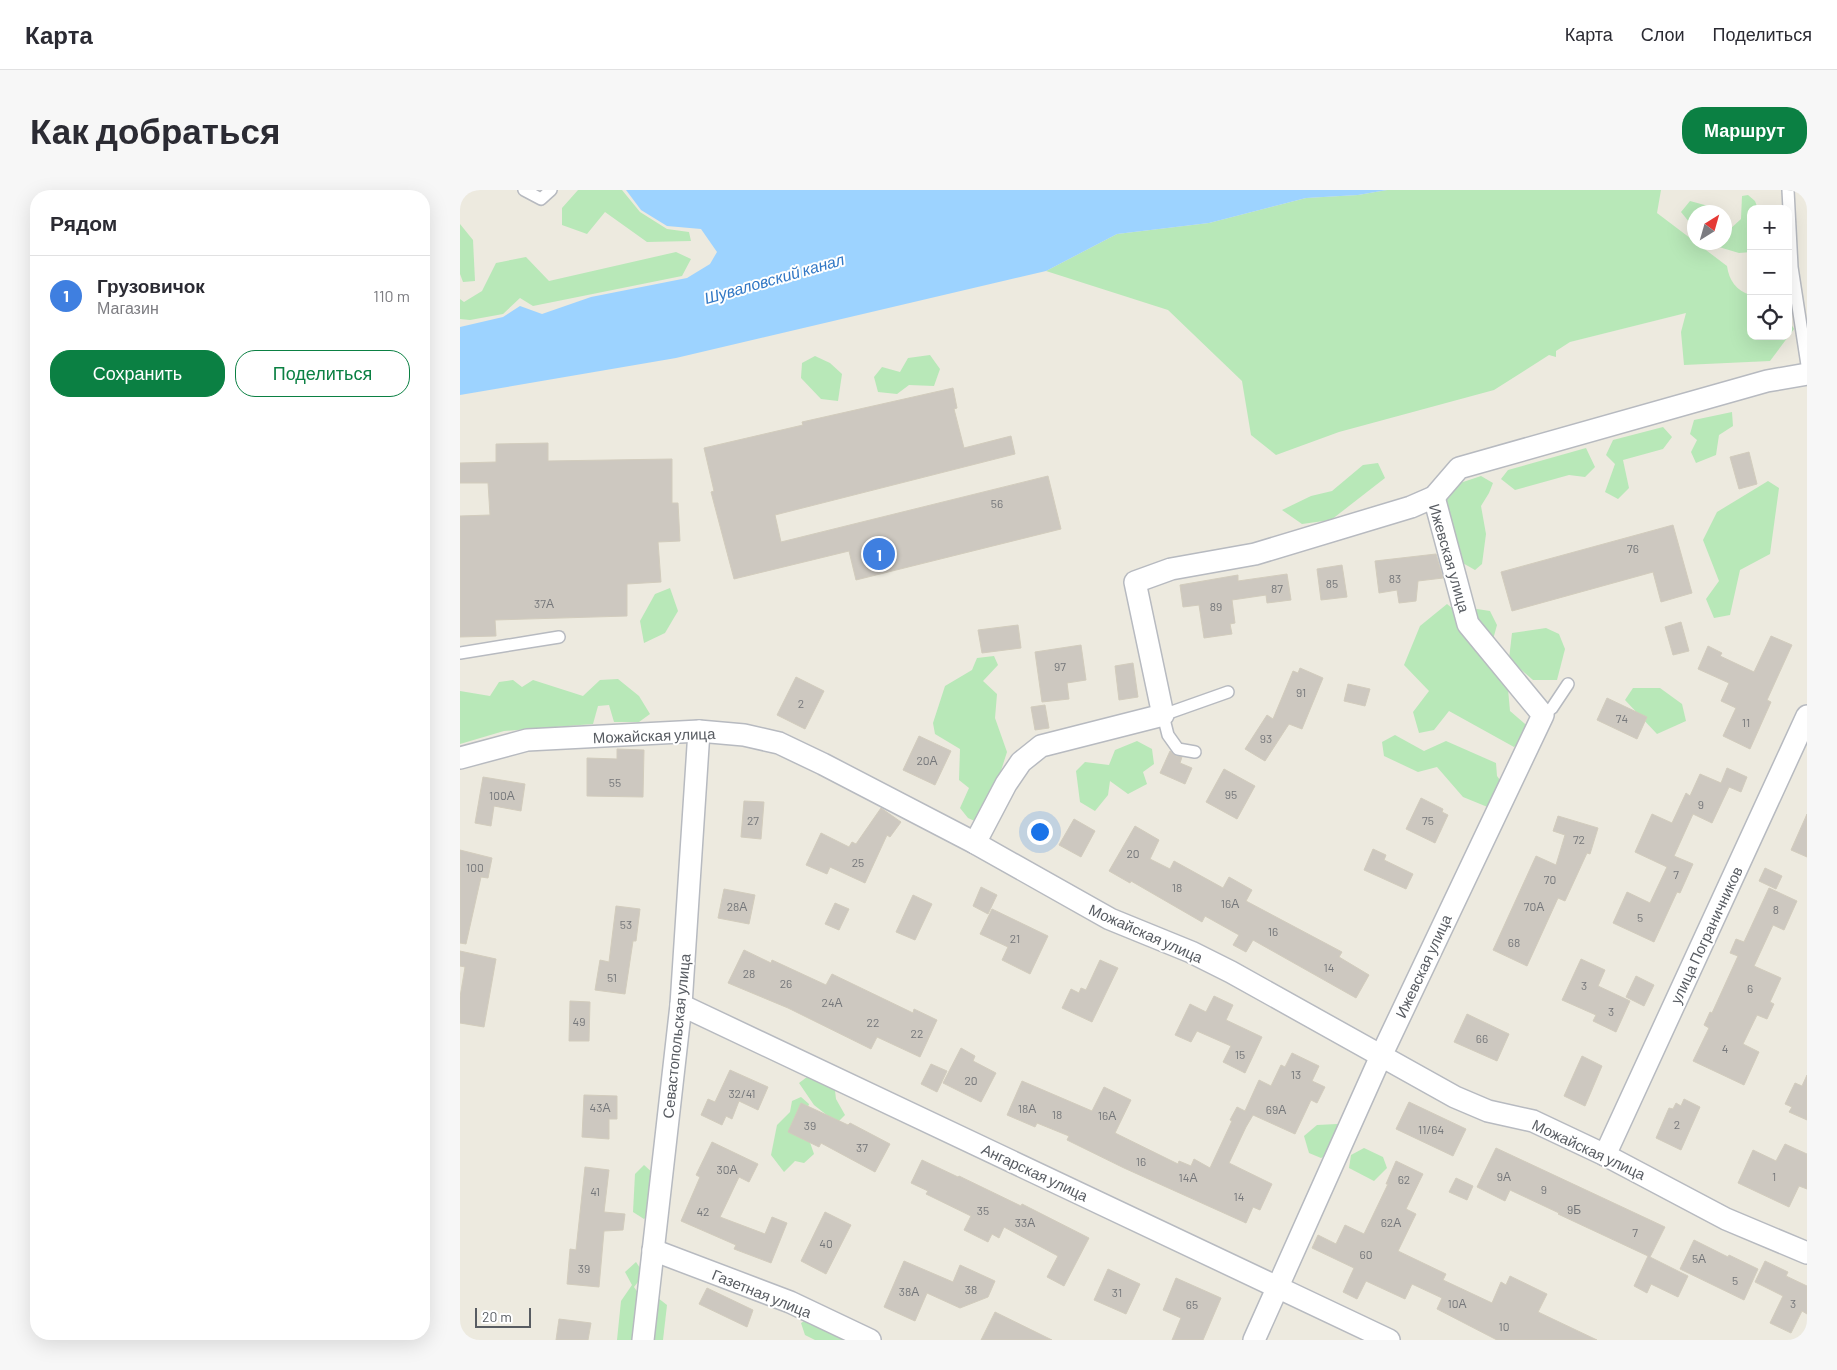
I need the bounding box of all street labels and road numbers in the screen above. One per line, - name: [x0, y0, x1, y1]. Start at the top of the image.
- street label: Ижевская улица: [1426, 502, 1474, 615]
- street label: Можайская улица: [592, 724, 716, 746]
- street label: улица Пограничников: [1666, 863, 1746, 1007]
- street label: Можайская улица: [1086, 900, 1206, 966]
- street label: Ижевская улица: [1391, 911, 1455, 1021]
- street label: Севастопольская улица: [658, 952, 694, 1119]
- street label: Можайская улица: [1530, 1115, 1649, 1183]
- street label: Ангарская улица: [979, 1139, 1092, 1205]
- street label: Газетная улица: [710, 1265, 815, 1321]

